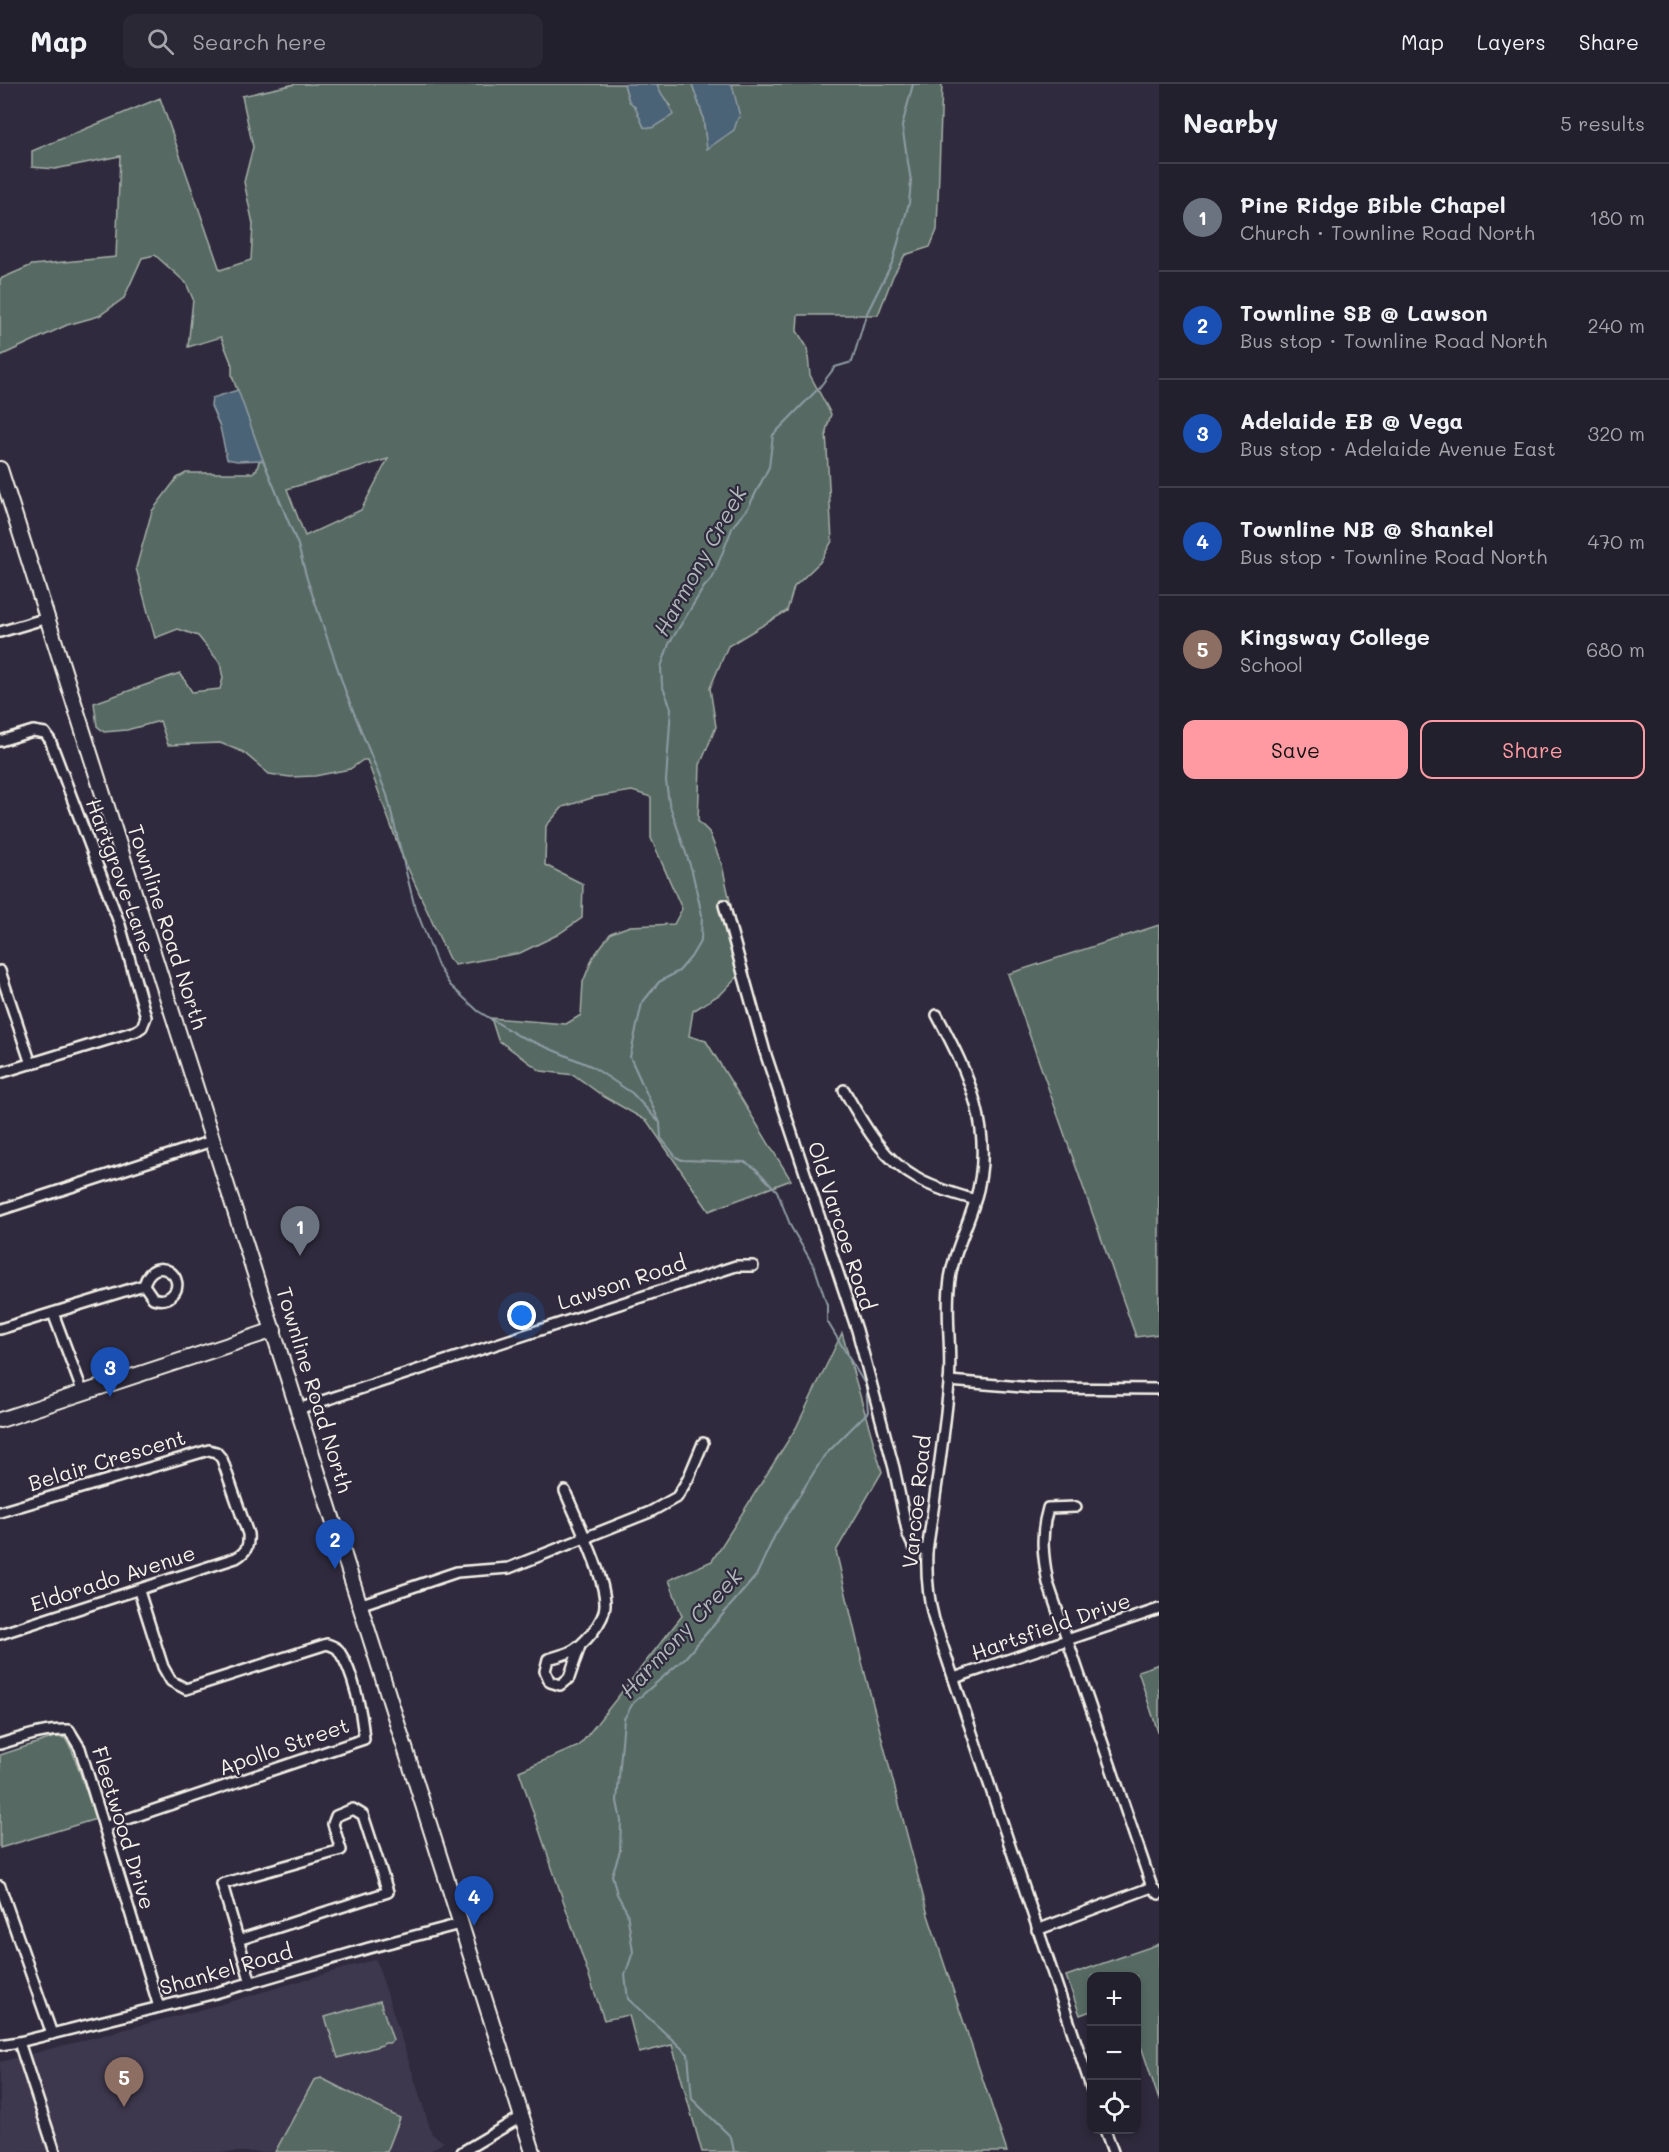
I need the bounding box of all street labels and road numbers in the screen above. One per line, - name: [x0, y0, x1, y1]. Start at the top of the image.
- street label: Hartgrove Lane: [81, 794, 162, 957]
- street label: Townline Road North: [123, 821, 214, 1032]
- street label: Old Varcoe Road: [802, 1138, 882, 1313]
- street label: Lawson Road: [554, 1248, 689, 1315]
- street label: Townline Road North: [271, 1283, 360, 1496]
- street label: Belair Crescent: [25, 1423, 188, 1496]
- street label: Varcoe Road: [895, 1434, 936, 1570]
- street label: Eldorado Avenue: [27, 1538, 198, 1617]
- street label: Hartsfield Drive: [967, 1586, 1134, 1665]
- street label: Apollo Street: [215, 1711, 352, 1781]
- street label: Fleetwood Drive: [87, 1743, 162, 1912]
- street label: Shankel Road: [156, 1937, 295, 2000]

